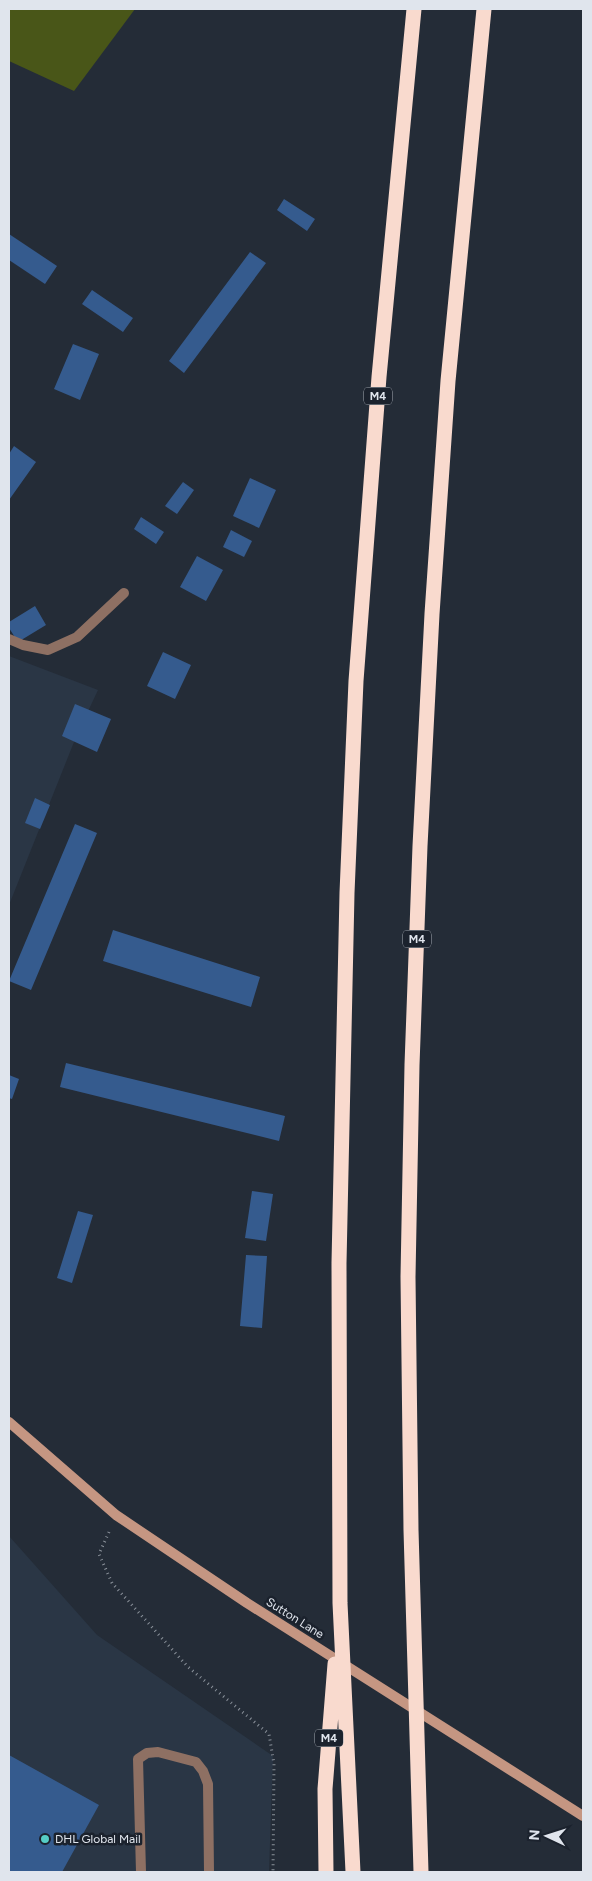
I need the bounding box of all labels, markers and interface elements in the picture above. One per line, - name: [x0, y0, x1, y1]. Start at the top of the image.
- road number: M4: [364, 388, 392, 404]
- road number: M4: [403, 931, 431, 948]
- street label: Sutton Lane: [264, 1595, 327, 1641]
- road number: M4: [315, 1730, 343, 1746]
- north arrow: [522, 1811, 572, 1861]
- text: N: [526, 1829, 543, 1841]
- place label: DHL Global Mail: [55, 1832, 141, 1846]
- marker: DHL Global Mail: [39, 1833, 51, 1845]

